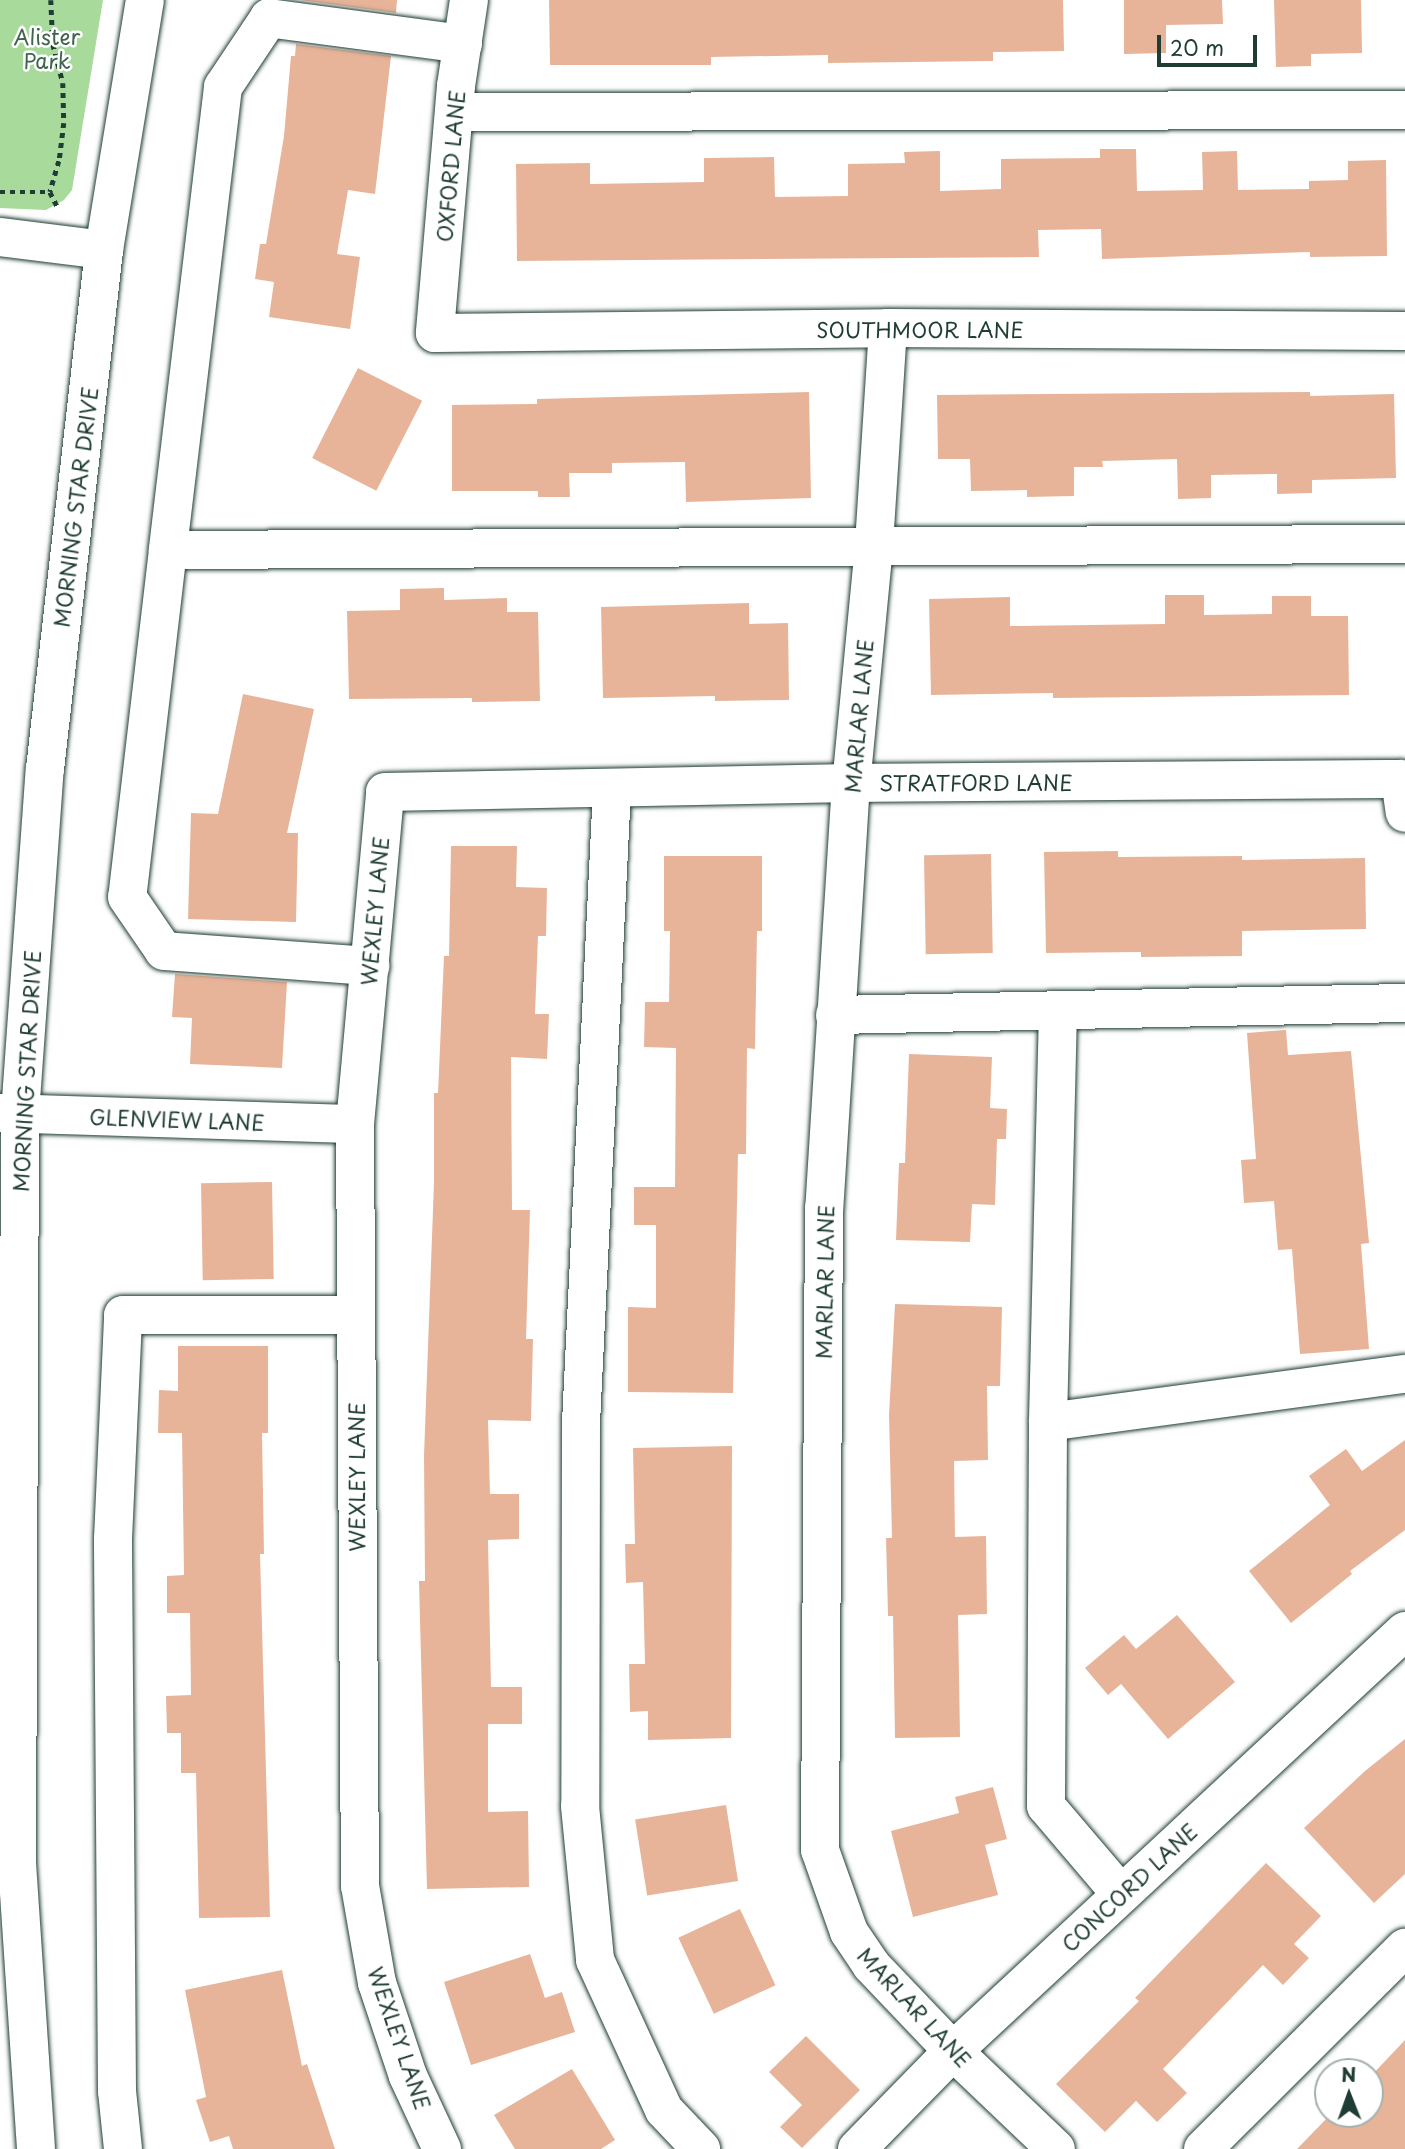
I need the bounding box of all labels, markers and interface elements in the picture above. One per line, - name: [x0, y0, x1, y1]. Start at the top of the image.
- scale bar: [1160, 21, 1260, 65]
- park label: Alister Park: [14, 23, 80, 73]
- text: 20 m: [1170, 31, 1224, 63]
- street label: OXFORD LANE: [431, 89, 469, 243]
- street label: SOUTHMOOR LANE: [817, 316, 1023, 342]
- street label: MORNING STAR DRIVE: [48, 385, 102, 629]
- street label: MARLAR LANE: [839, 638, 877, 794]
- street label: STRATFORD LANE: [879, 769, 1073, 795]
- street label: WEXLEY LANE: [355, 834, 393, 988]
- street label: MORNING STAR DRIVE: [7, 949, 45, 1193]
- street label: GLENVIEW LANE: [88, 1103, 266, 1135]
- street label: MARLAR LANE: [810, 1204, 838, 1360]
- street label: WEXLEY LANE: [343, 1401, 369, 1553]
- street label: CONCORD LANE: [1056, 1818, 1202, 1956]
- street label: MARLAR LANE: [853, 1942, 977, 2072]
- street label: WEXLEY LANE: [363, 1962, 437, 2114]
- north arrow: [1314, 2058, 1384, 2128]
- text: N: [1341, 2060, 1356, 2088]

